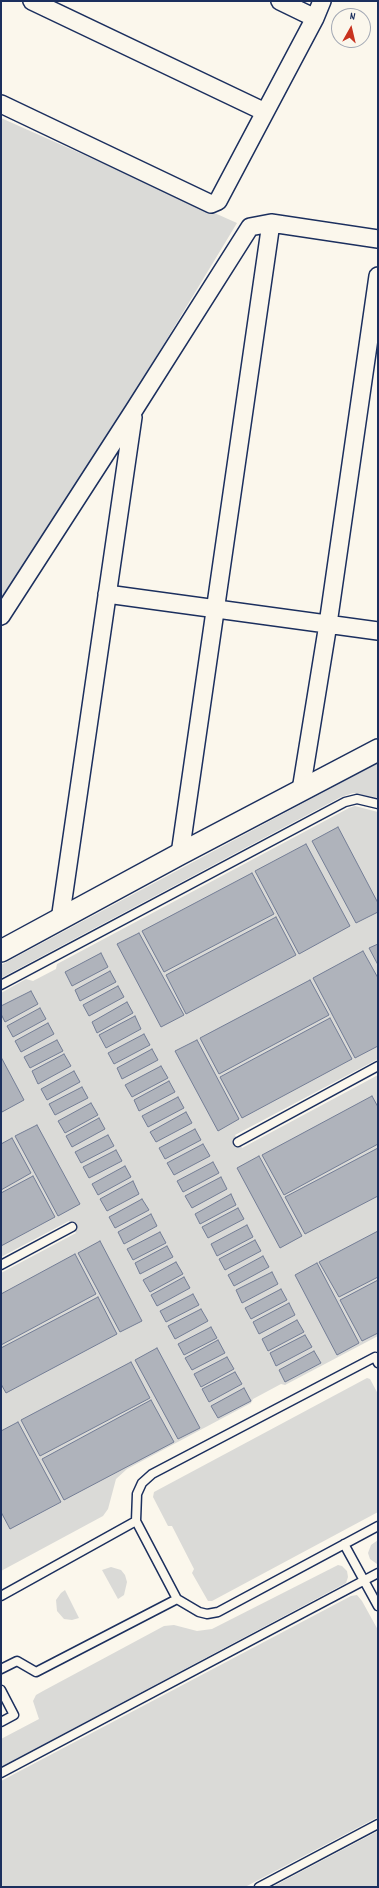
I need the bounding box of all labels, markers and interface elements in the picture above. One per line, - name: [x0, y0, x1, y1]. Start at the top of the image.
- north arrow: [331, 8, 371, 48]
- text: N: [349, 9, 356, 25]

